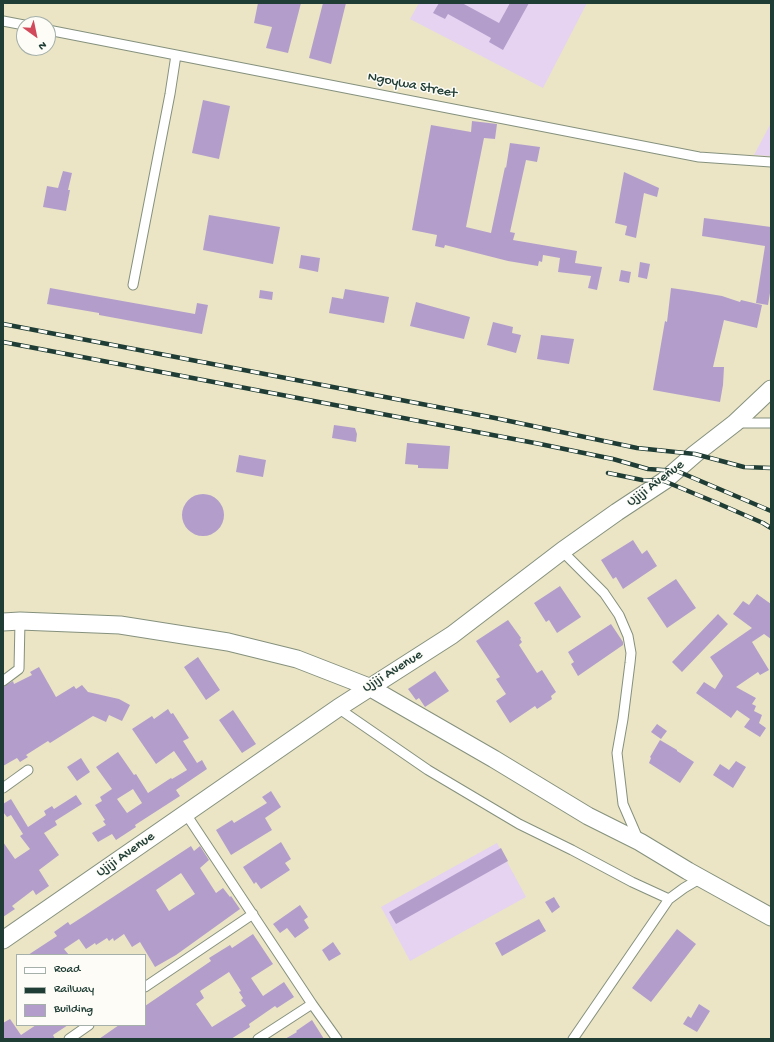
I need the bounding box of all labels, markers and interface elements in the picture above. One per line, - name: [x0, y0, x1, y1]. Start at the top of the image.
- north arrow: [16, 16, 56, 56]
- text: N: [36, 38, 48, 52]
- street label: Ngoywa Street: [366, 69, 458, 103]
- street label: Ujiji Avenue: [624, 457, 688, 511]
- street label: Ujiji Avenue: [360, 647, 426, 697]
- street label: Ujiji Avenue: [93, 829, 159, 881]
- legend: [16, 954, 146, 1026]
- text: Road: [54, 963, 80, 977]
- text: Railway: [54, 983, 94, 997]
- text: Building: [54, 1003, 93, 1017]

